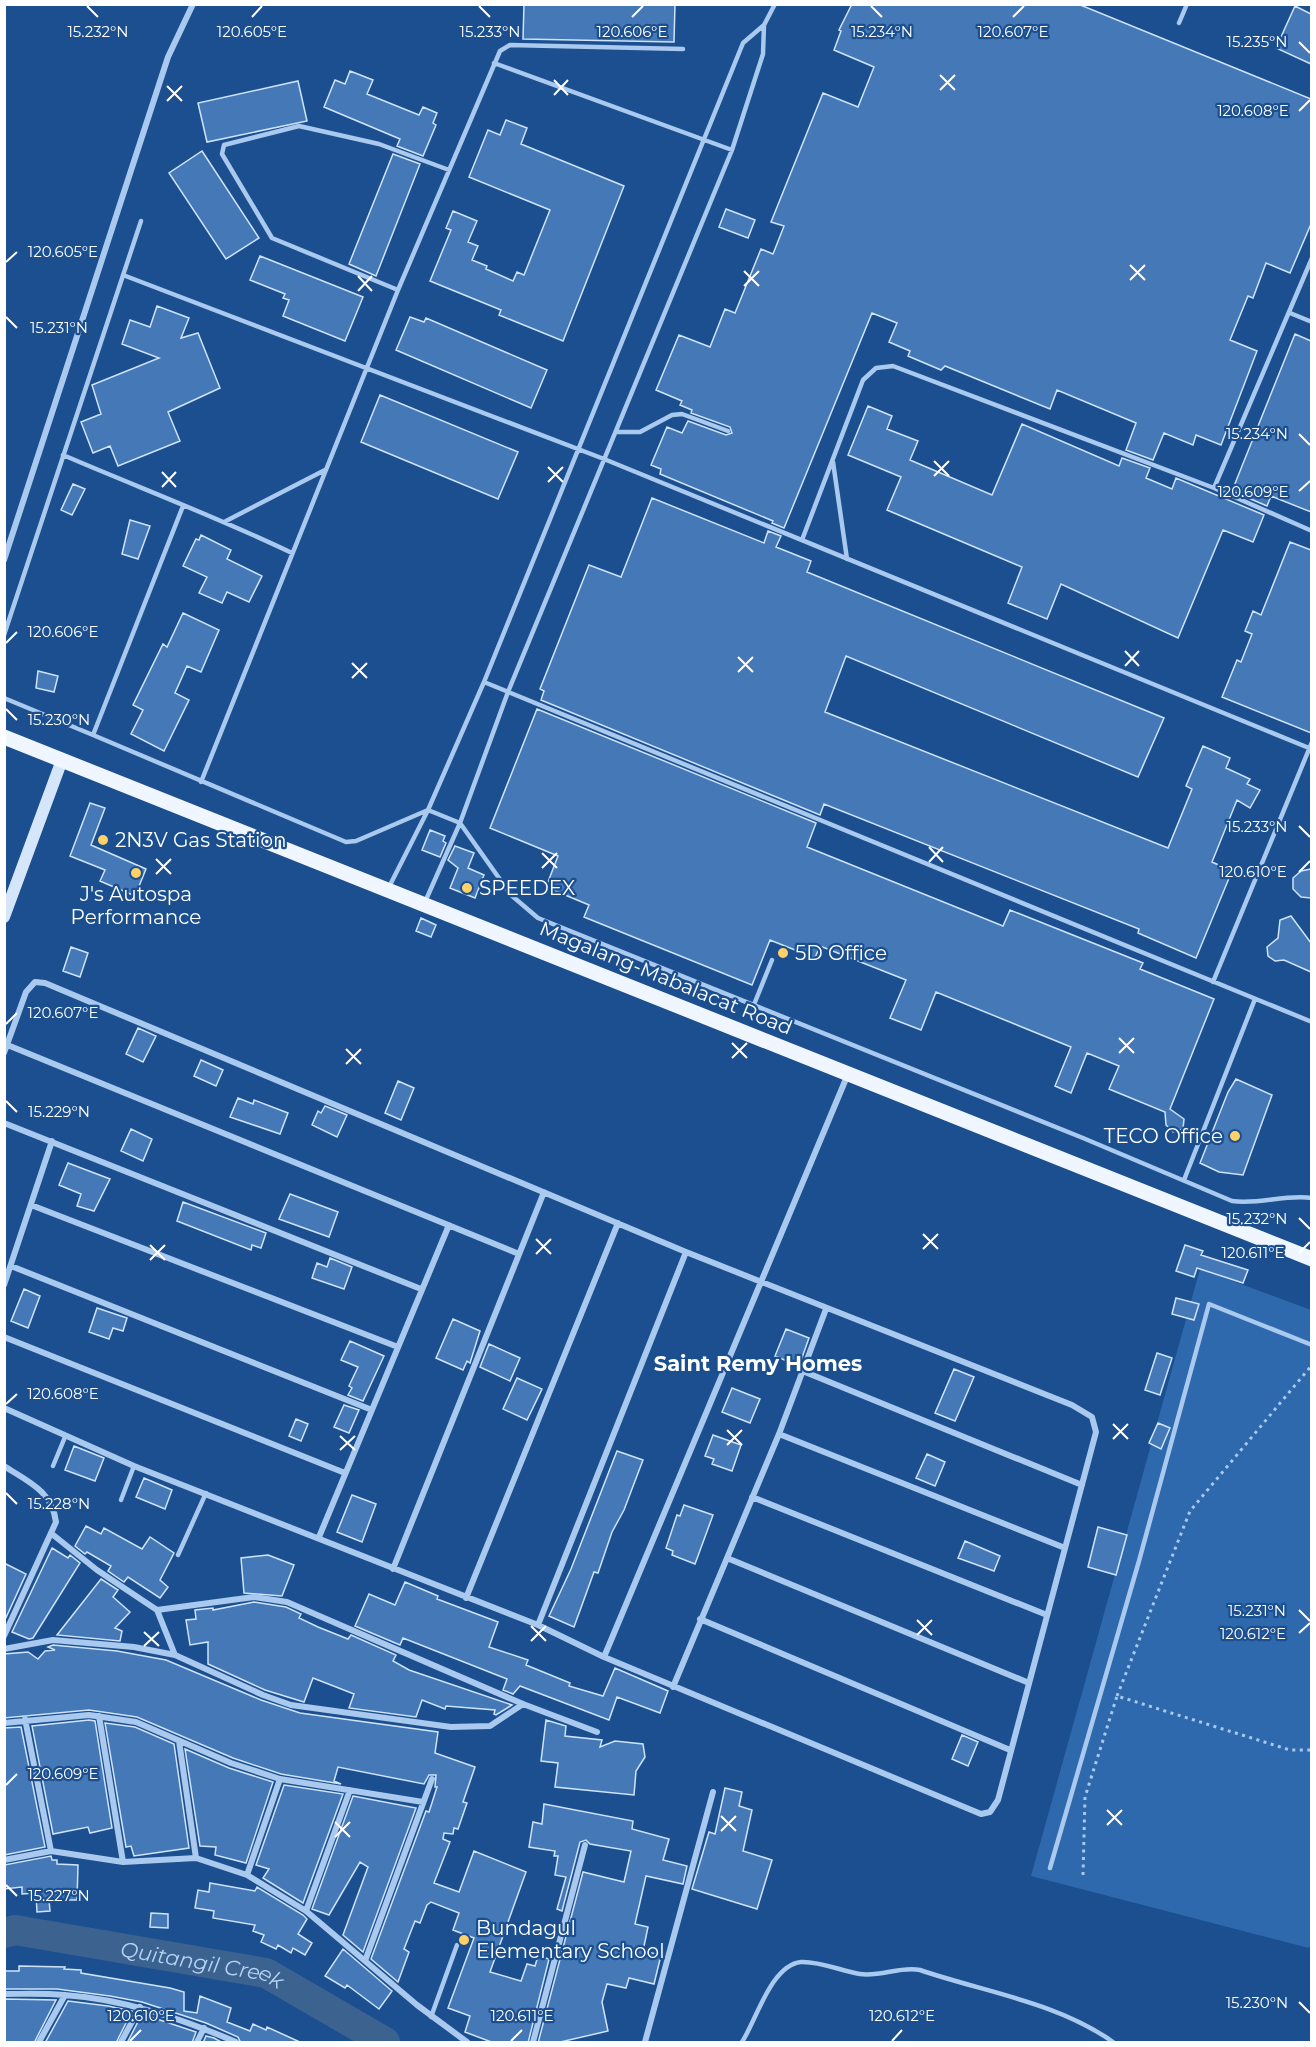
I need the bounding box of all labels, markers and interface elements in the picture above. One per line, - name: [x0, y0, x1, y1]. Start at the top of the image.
- text: 15.232°N: [67, 22, 129, 41]
- text: 120.605°E: [217, 22, 287, 41]
- text: 15.233°N: [460, 22, 520, 41]
- text: 120.606°E: [597, 22, 667, 41]
- text: 15.234°N: [851, 22, 913, 41]
- text: 120.607°E: [978, 22, 1048, 41]
- text: 15.235°N: [1227, 32, 1287, 51]
- text: 120.608°E: [1217, 101, 1289, 120]
- text: 120.605°E: [28, 242, 98, 261]
- text: 15.231°N: [30, 318, 88, 337]
- text: 15.234°N: [1226, 424, 1288, 443]
- text: 120.609°E: [1217, 482, 1289, 501]
- text: 120.606°E: [28, 622, 98, 641]
- text: 15.230°N: [28, 710, 90, 729]
- text: 15.233°N: [1227, 817, 1287, 836]
- place label: 2N3V Gas Station: [115, 828, 287, 852]
- marker: 2N3V Gas Station: [96, 833, 110, 847]
- text: 120.610°E: [1219, 862, 1287, 881]
- marker: J's Autospa Performance: [129, 866, 143, 880]
- place label: SPEEDEX: [479, 876, 575, 900]
- marker: SPEEDEX: [460, 881, 474, 895]
- place label: J's Autospa Performance: [71, 882, 201, 929]
- street label: Magalang-Mabalacat Road: [536, 916, 796, 1040]
- place label: 5D Office: [795, 941, 887, 965]
- marker: 5D Office: [776, 946, 790, 960]
- text: 120.607°E: [28, 1003, 98, 1022]
- text: 15.229°N: [28, 1102, 90, 1121]
- place label: TECO Office: [1104, 1124, 1223, 1148]
- marker: TECO Office: [1228, 1129, 1242, 1143]
- text: 15.232°N: [1226, 1209, 1288, 1228]
- text: 120.611°E: [1222, 1243, 1284, 1262]
- district label: Saint Remy Homes: [654, 1351, 862, 1376]
- text: 120.608°E: [27, 1384, 99, 1403]
- text: 15.228°N: [28, 1494, 90, 1513]
- text: 15.231°N: [1228, 1601, 1286, 1620]
- text: 120.612°E: [1220, 1624, 1286, 1643]
- text: 120.609°E: [27, 1764, 99, 1783]
- text: 15.227°N: [28, 1886, 90, 1905]
- place label: Bundagul Elementary School: [476, 1916, 665, 1963]
- marker: Bundagul Elementary School: [457, 1933, 471, 1947]
- water label: Quitangil Creek: [119, 1936, 290, 1994]
- text: 15.230°N: [1226, 1993, 1288, 2012]
- text: 120.610°E: [107, 2006, 175, 2025]
- text: 120.611°E: [491, 2006, 553, 2025]
- text: 120.612°E: [869, 2006, 935, 2025]

